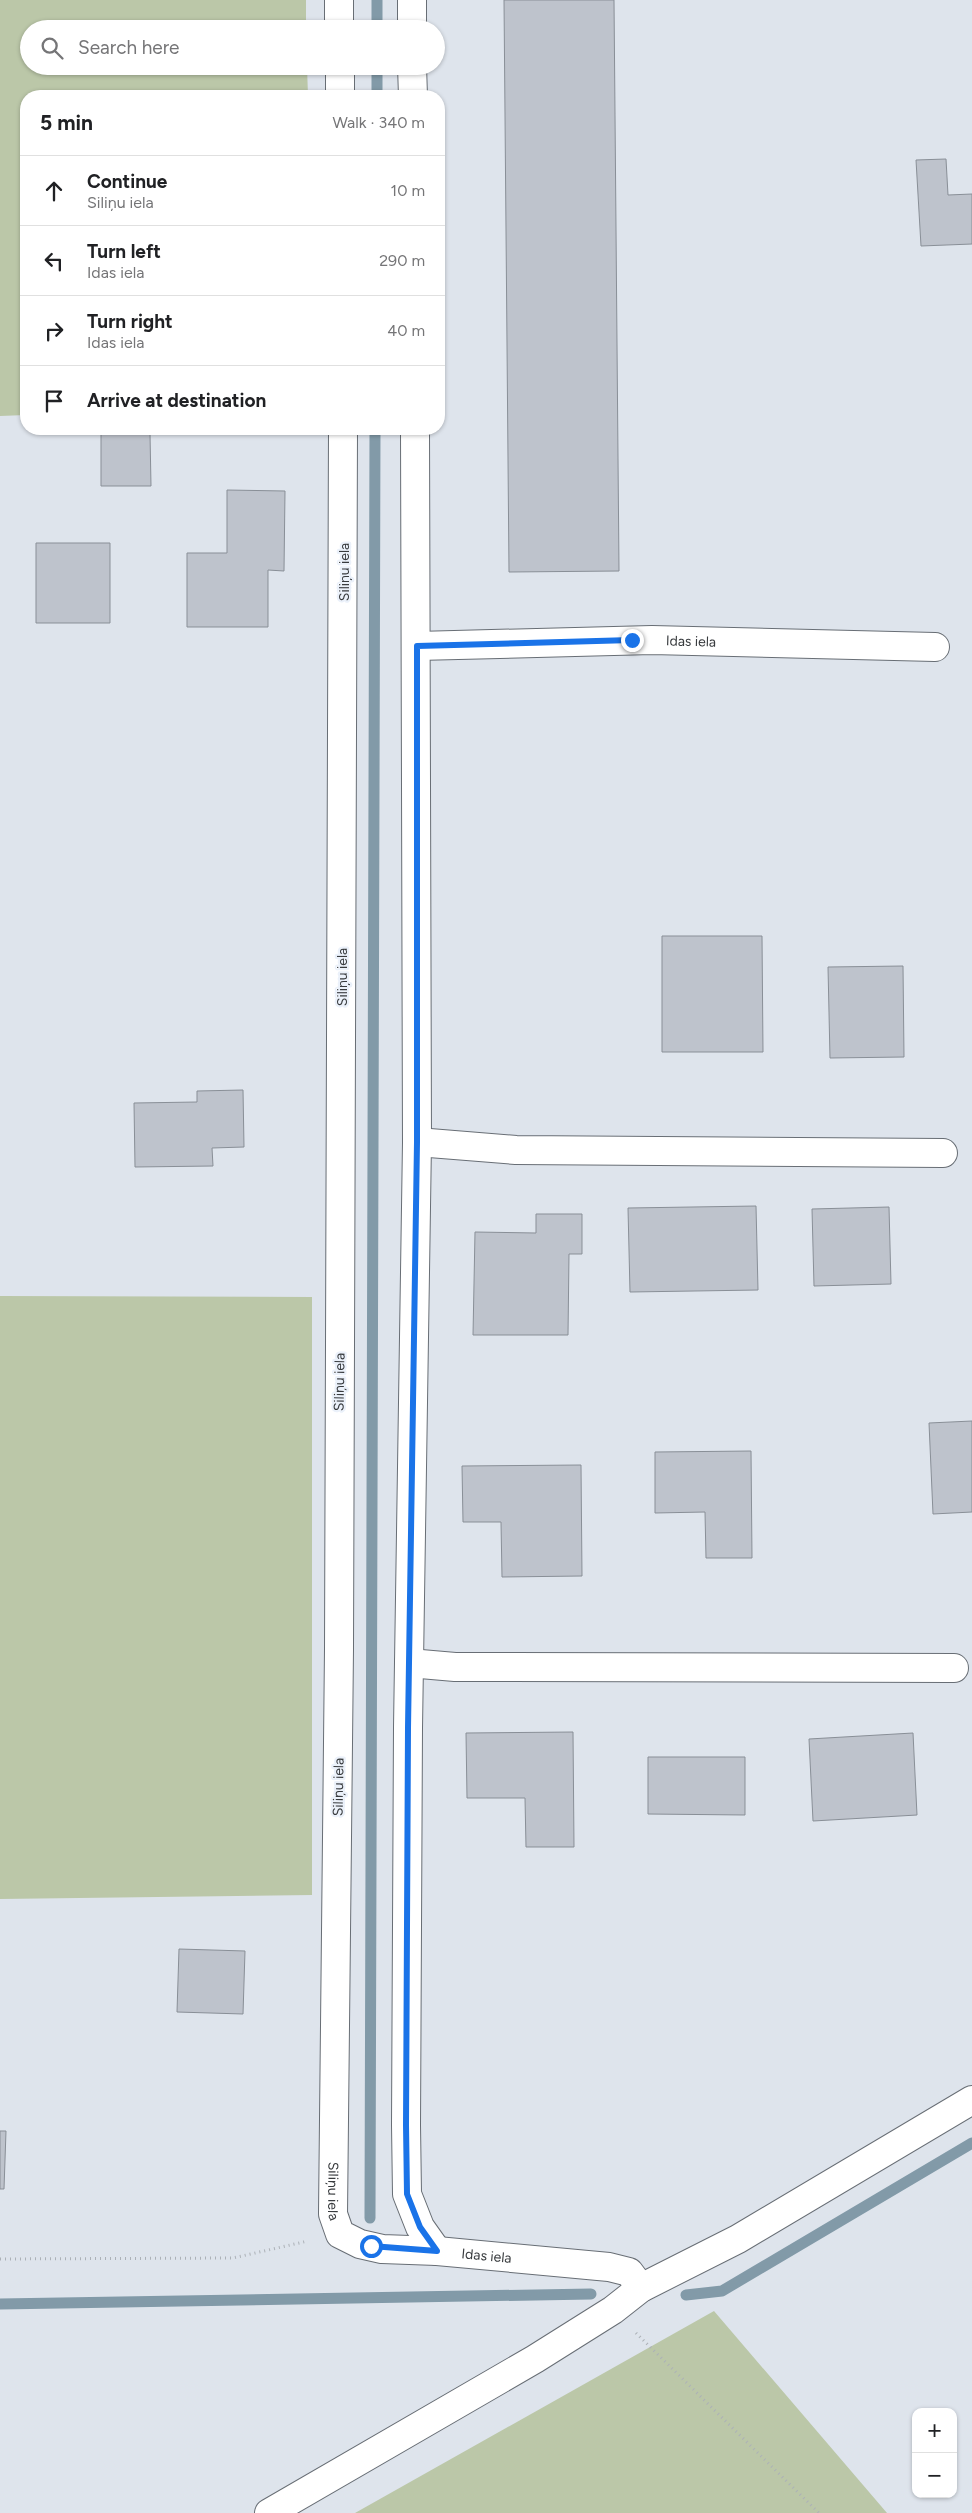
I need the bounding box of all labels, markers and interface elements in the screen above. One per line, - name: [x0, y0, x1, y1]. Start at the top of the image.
- search box: [20, 20, 445, 75]
- icon: search: [38, 34, 66, 62]
- text: Search here: [78, 36, 180, 59]
- text: 5 min: [40, 110, 93, 135]
- text: Walk · 340 m: [332, 113, 425, 132]
- text: Continue: [87, 170, 167, 193]
- icon: ahead: [40, 177, 68, 205]
- text: 10 m: [391, 181, 425, 200]
- text: Siliņu iela: [87, 193, 154, 212]
- text: Turn left: [87, 240, 161, 263]
- icon: left: [40, 247, 68, 275]
- text: 290 m: [379, 251, 425, 270]
- text: Idas iela: [87, 263, 144, 282]
- text: Turn right: [87, 310, 173, 333]
- icon: right: [40, 317, 68, 345]
- text: 40 m: [387, 321, 425, 340]
- text: Idas iela: [87, 333, 144, 352]
- icon: arrive: [40, 387, 68, 415]
- text: Arrive at destination: [87, 389, 266, 412]
- street label: Siliņu iela: [336, 543, 353, 601]
- route end: [621, 629, 644, 652]
- street label: Idas iela: [666, 632, 716, 651]
- street label: Siliņu iela: [334, 948, 351, 1006]
- street label: Siliņu iela: [330, 1353, 349, 1411]
- street label: Siliņu iela: [329, 1758, 348, 1816]
- street label: Siliņu iela: [324, 2162, 343, 2223]
- route start: [360, 2235, 383, 2258]
- street label: Idas iela: [461, 2245, 512, 2267]
- map controls: [912, 2408, 957, 2498]
- button: +: [912, 2408, 957, 2453]
- button: −: [912, 2453, 957, 2498]

